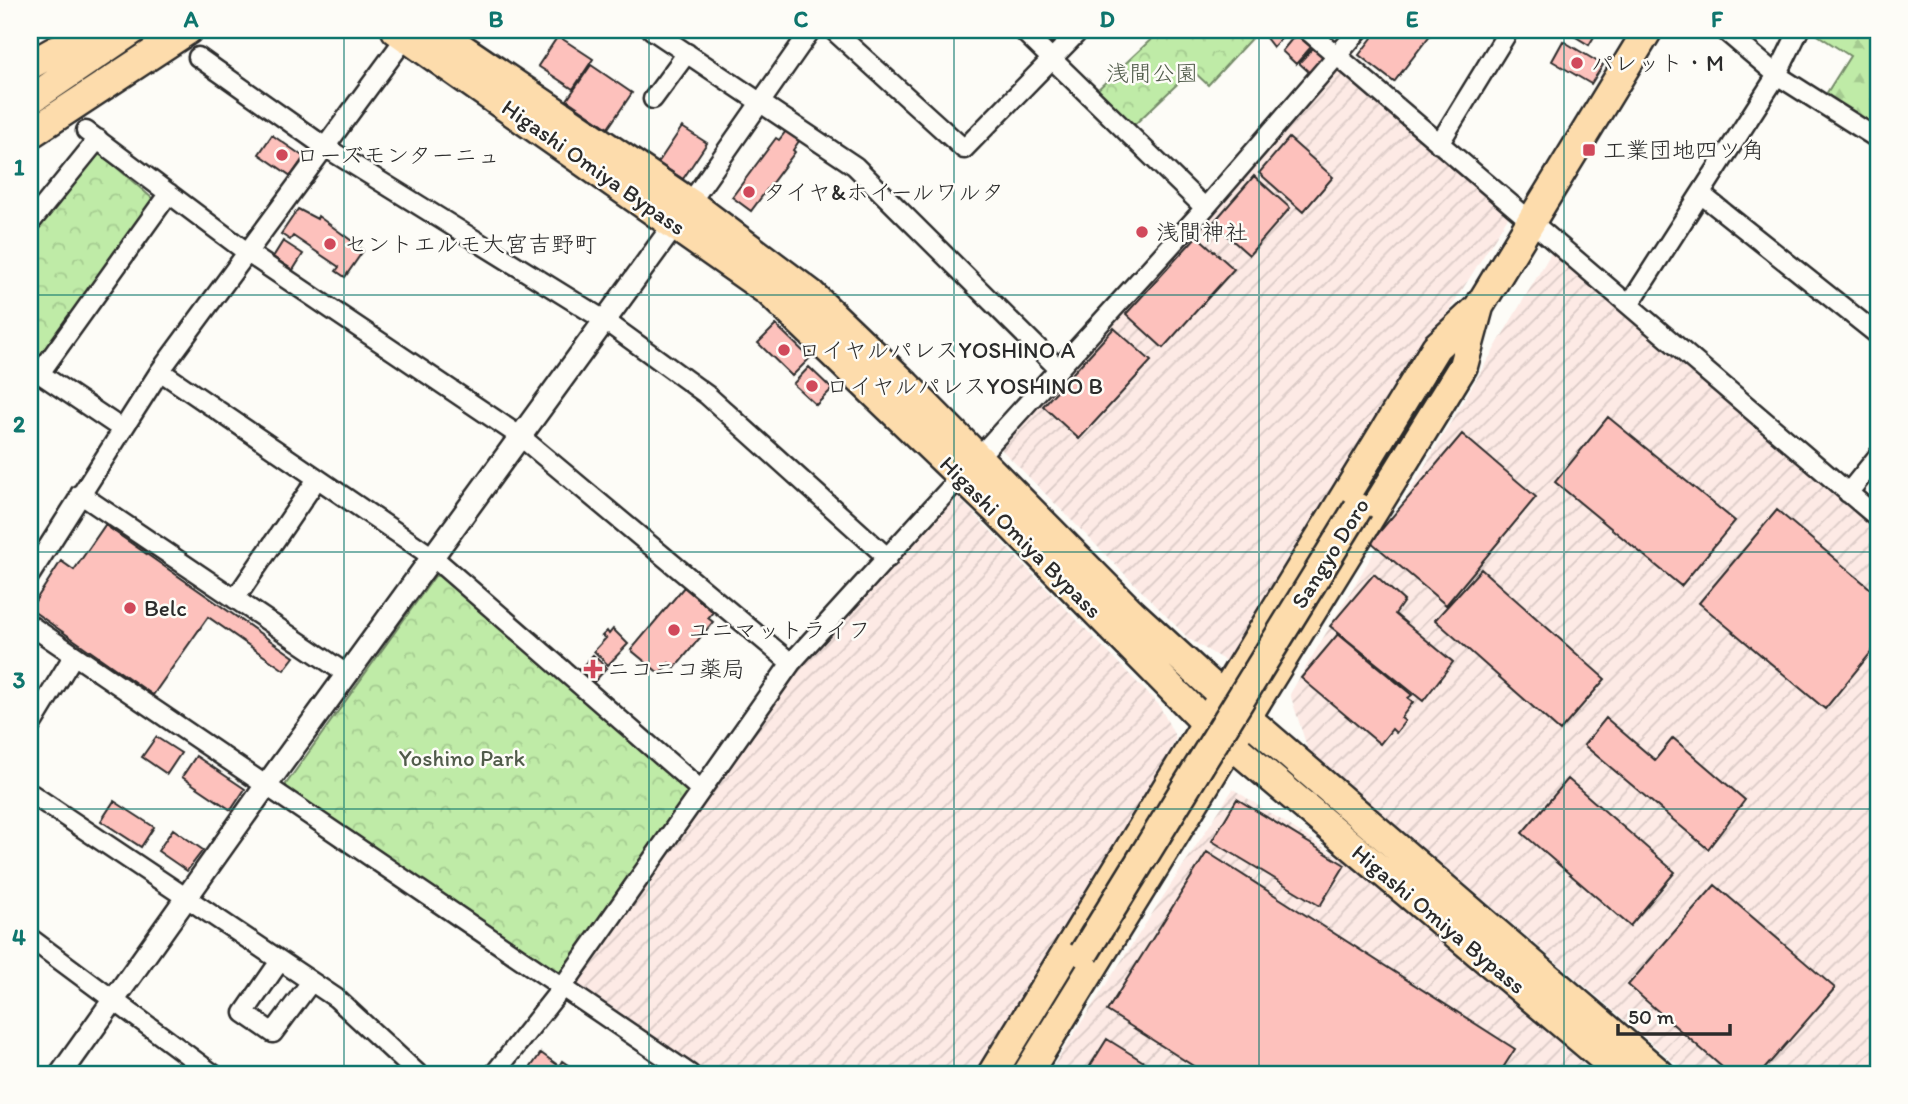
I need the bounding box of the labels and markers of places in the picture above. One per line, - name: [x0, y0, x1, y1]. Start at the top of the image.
- place label: パレット・M: [1591, 49, 1724, 77]
- marker: パレット・M: [1569, 55, 1585, 71]
- place label: 工業団地四ツ角: [1603, 136, 1764, 164]
- place label: ローズモンターニュ: [296, 141, 500, 169]
- marker: 工業団地四ツ角: [1581, 142, 1597, 158]
- marker: ローズモンターニュ: [274, 147, 290, 163]
- place label: タイヤ&ホイールワルタ: [763, 178, 1004, 206]
- marker: タイヤ&ホイールワルタ: [741, 184, 757, 200]
- place label: 浅間神社: [1156, 218, 1248, 246]
- marker: 浅間神社: [1134, 224, 1150, 240]
- place label: セントエルモ大宮吉野町: [344, 230, 597, 258]
- marker: セントエルモ大宮吉野町: [322, 236, 338, 252]
- place label: ロイヤルパレスYOSHINO A: [798, 336, 1075, 364]
- marker: ロイヤルパレスYOSHINO A: [776, 342, 792, 358]
- place label: ロイヤルパレスYOSHINO B: [826, 372, 1103, 400]
- marker: ロイヤルパレスYOSHINO B: [804, 378, 820, 394]
- place label: Belc: [144, 594, 187, 622]
- marker: Belc: [122, 600, 138, 616]
- place label: ユニマットライフ: [688, 616, 871, 644]
- marker: ユニマットライフ: [666, 622, 682, 638]
- place label: ニコニコ薬局: [607, 655, 745, 683]
- marker: ニコニコ薬局: [585, 661, 601, 677]

